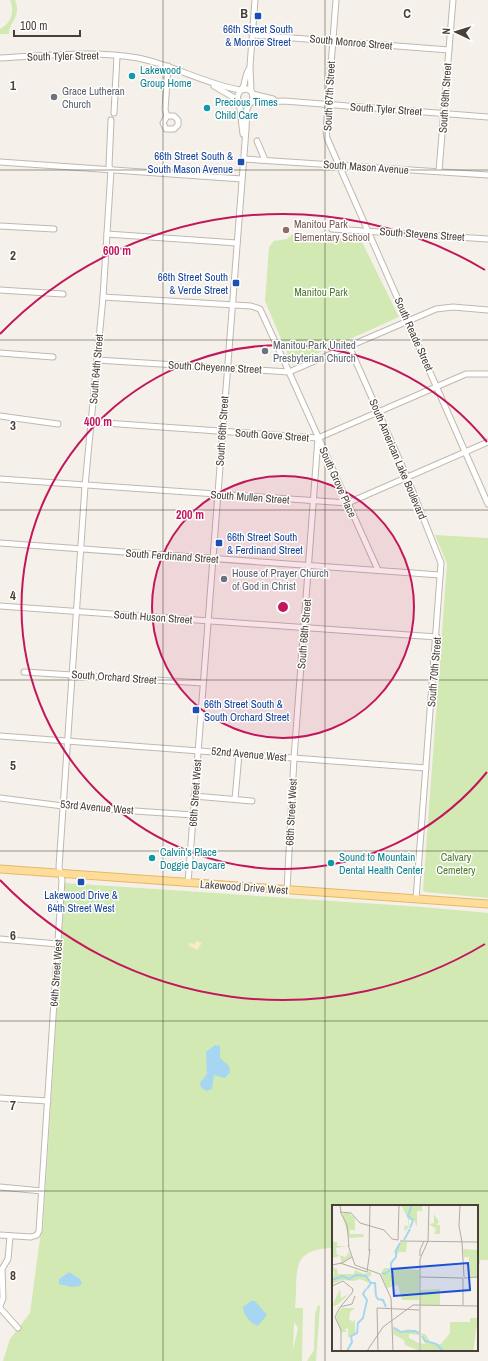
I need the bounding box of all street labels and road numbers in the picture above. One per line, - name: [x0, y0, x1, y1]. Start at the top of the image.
- street label: South Monroe Street: [309, 31, 394, 53]
- street label: South Tyler Street: [27, 48, 100, 64]
- street label: South 67th Street: [320, 60, 338, 131]
- street label: South 69th Street: [436, 62, 454, 134]
- street label: South Tyler Street: [350, 100, 423, 119]
- street label: South Mason Avenue: [323, 157, 409, 177]
- street label: South Stevens Street: [379, 224, 465, 244]
- street label: South Reade Street: [391, 295, 437, 373]
- street label: South 64th Street: [86, 333, 106, 405]
- street label: South Cheyenne Street: [168, 358, 263, 376]
- street label: South 66th Street: [213, 395, 231, 467]
- street label: South American Lake Boulevard: [366, 397, 430, 521]
- street label: South Gove Street: [234, 425, 310, 445]
- street label: South Grove Place: [316, 445, 360, 519]
- street label: South Mullen Street: [210, 487, 290, 507]
- street label: South Ferdinand Street: [125, 546, 220, 566]
- street label: South 68th Street: [294, 598, 314, 670]
- street label: South Huson Street: [113, 607, 193, 627]
- street label: South 70th Street: [424, 636, 444, 708]
- street label: South Orchard Street: [71, 667, 157, 687]
- street label: 52nd Avenue West: [211, 744, 288, 764]
- street label: 66th Street West: [186, 759, 204, 827]
- street label: 68th Street West: [282, 778, 300, 846]
- street label: 53rd Avenue West: [60, 797, 135, 817]
- street label: Lakewood Drive West: [200, 877, 289, 897]
- street label: 64th Street West: [47, 939, 65, 1007]

